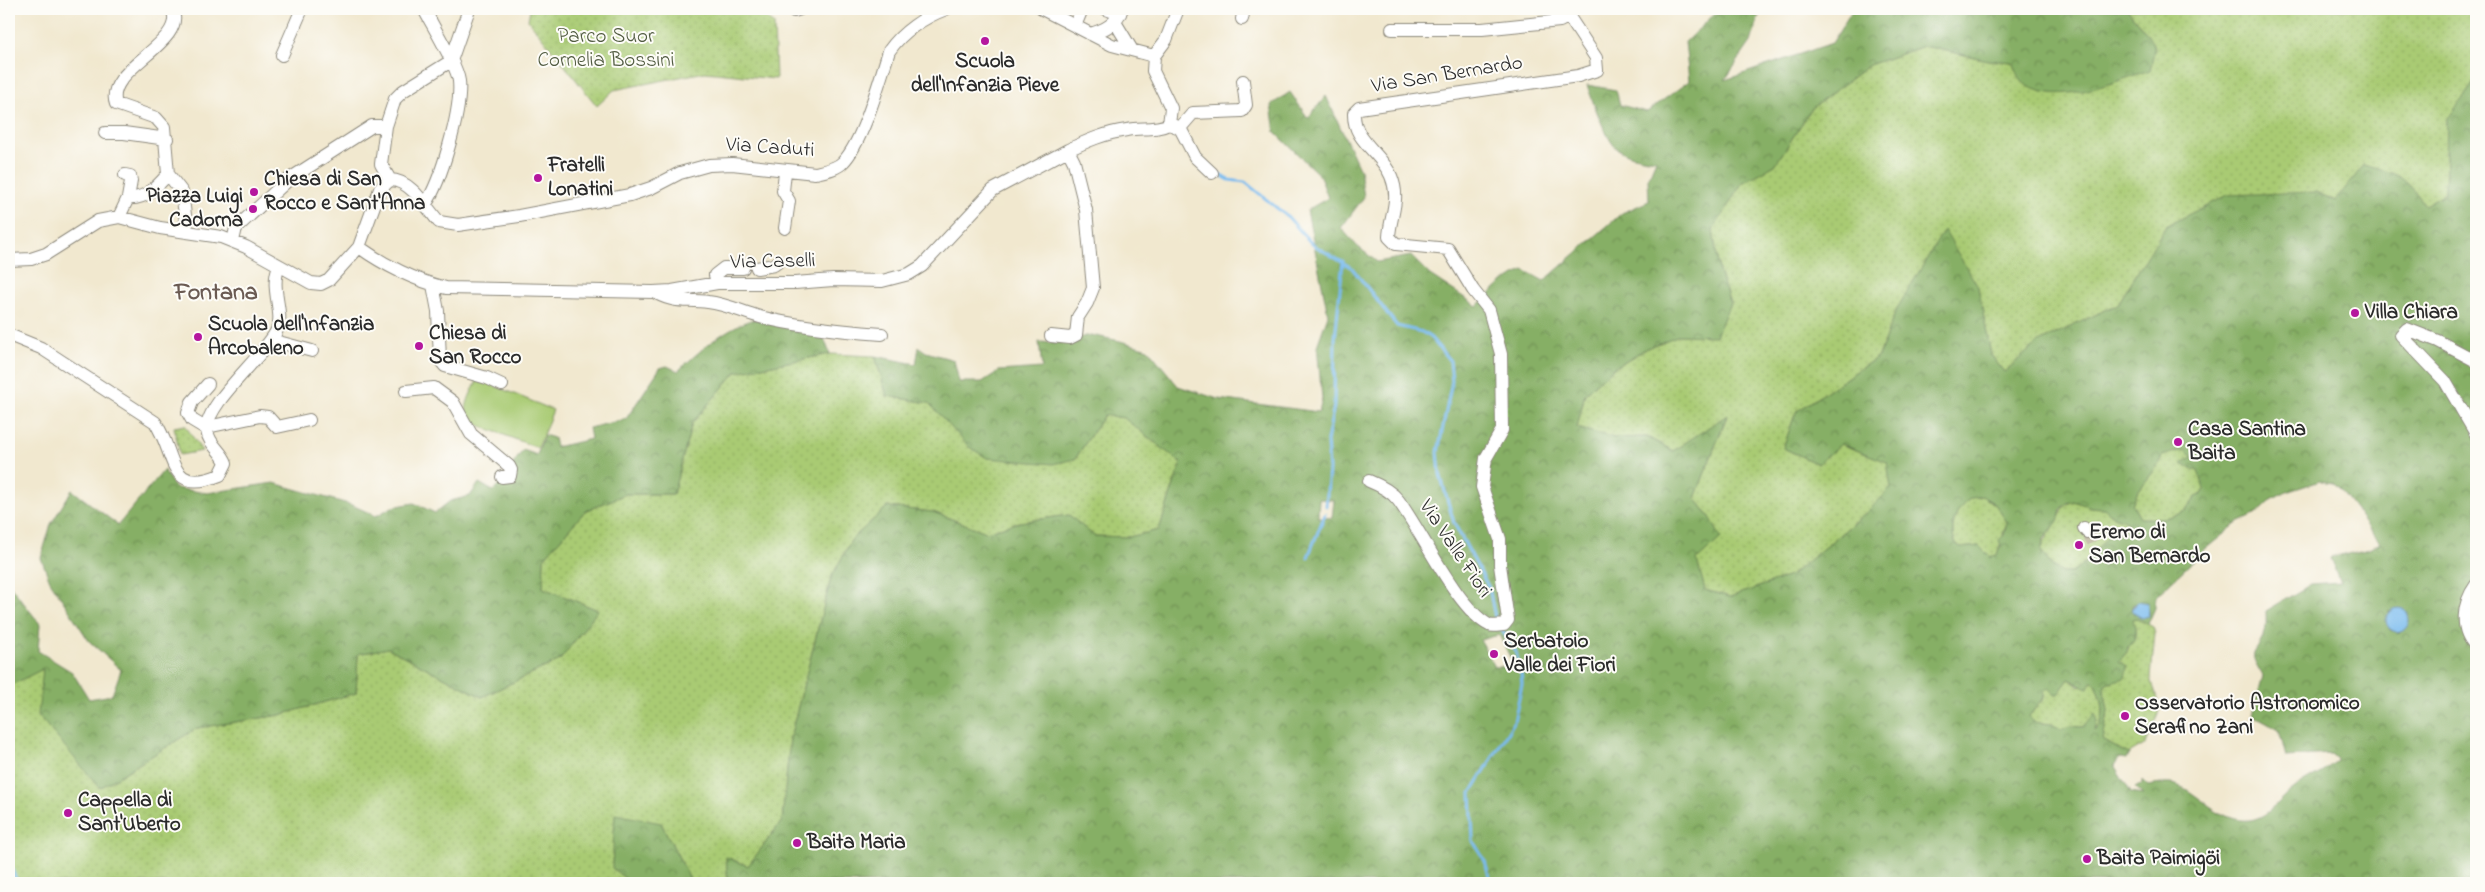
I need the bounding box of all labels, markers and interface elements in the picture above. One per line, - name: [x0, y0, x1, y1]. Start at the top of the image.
- park label: Parco Suor Cornelia Bossini: [538, 22, 674, 76]
- marker: Scuola dell'Infanzia Pieve: [979, 35, 991, 47]
- place label: Scuola dell'Infanzia Pieve: [911, 47, 1060, 101]
- street label: Via San Bernardo: [1368, 48, 1525, 102]
- street label: Via Caduti: [724, 130, 815, 166]
- place label: Fratelli Lonatini: [547, 151, 614, 205]
- place label: Chiesa di San Rocco e Sant'Anna: [264, 165, 425, 219]
- marker: Fratelli Lonatini: [532, 172, 544, 184]
- place label: Piazza Luigi Cadorna: [146, 182, 243, 236]
- marker: Chiesa di San Rocco e Sant'Anna: [248, 186, 260, 198]
- marker: Piazza Luigi Cadorna: [247, 203, 259, 215]
- street label: Via Caselli: [729, 246, 816, 278]
- district label: Fontana: [173, 276, 258, 311]
- place label: Villa Chiara: [2364, 298, 2458, 328]
- marker: Villa Chiara: [2349, 307, 2361, 319]
- place label: Scuola dell'Infanzia Arcobaleno: [208, 310, 374, 364]
- place label: Chiesa di San Rocco: [429, 319, 522, 373]
- marker: Scuola dell'Infanzia Arcobaleno: [192, 331, 204, 343]
- marker: Chiesa di San Rocco: [413, 340, 425, 352]
- place label: Casa Santina Baita: [2187, 415, 2306, 469]
- marker: Casa Santina Baita: [2172, 436, 2184, 448]
- street label: Via Valle Fiori: [1410, 493, 1499, 604]
- place label: Eremo di San Bernardo: [2089, 518, 2210, 572]
- marker: Eremo di San Bernardo: [2073, 539, 2085, 551]
- place label: Serbatoio Valle dei Fiori: [1503, 627, 1616, 681]
- marker: Serbatoio Valle dei Fiori: [1488, 648, 1500, 660]
- place label: Osservatorio Astronomico Serafino Zani: [2135, 689, 2360, 743]
- marker: Osservatorio Astronomico Serafino Zani: [2119, 710, 2131, 722]
- place label: Cappella di Sant'Uberto: [78, 786, 181, 840]
- marker: Cappella di Sant'Uberto: [62, 807, 74, 819]
- place label: Baita Maria: [806, 828, 906, 858]
- marker: Baita Maria: [791, 837, 803, 849]
- place label: Baita Paimigöi: [2096, 844, 2220, 876]
- marker: Baita Paimigöi: [2081, 853, 2093, 865]

